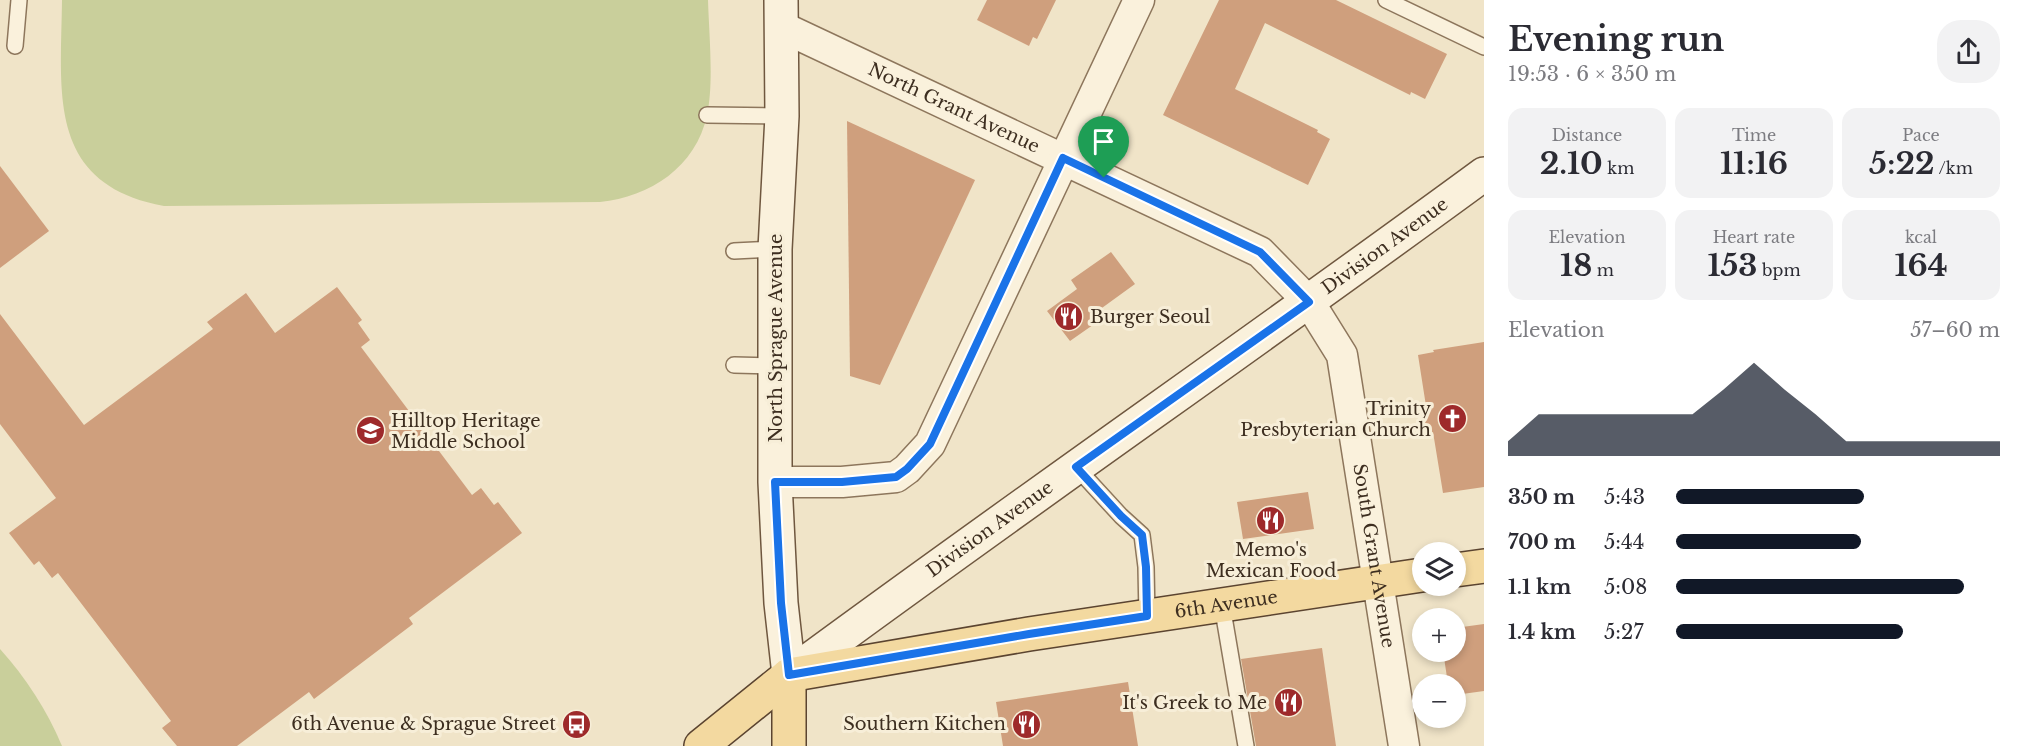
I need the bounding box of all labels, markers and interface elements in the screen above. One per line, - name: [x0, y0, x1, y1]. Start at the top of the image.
- text: Evening run: [1508, 19, 1724, 60]
- button: share: [1937, 20, 2000, 83]
- street label: North Grant Avenue: [865, 58, 1043, 158]
- text: 19:53 · 6 × 350 m: [1508, 62, 1676, 86]
- pin: [1078, 116, 1129, 178]
- icon: arrive: [1087, 125, 1120, 158]
- text: Distance: [1552, 125, 1622, 145]
- text: Time: [1732, 125, 1776, 145]
- text: Pace: [1902, 125, 1940, 145]
- text: 2.10: [1540, 145, 1603, 182]
- text: 11:16: [1720, 145, 1788, 182]
- text: 5:22: [1869, 145, 1935, 182]
- text: km: [1603, 158, 1634, 178]
- text: /km: [1935, 158, 1973, 178]
- street label: Division Avenue: [1317, 193, 1452, 299]
- text: Elevation: [1548, 227, 1626, 247]
- text: Heart rate: [1713, 227, 1795, 247]
- text: kcal: [1905, 227, 1937, 247]
- street label: North Sprague Avenue: [765, 234, 787, 442]
- text: 18: [1560, 247, 1592, 284]
- text: 153: [1707, 247, 1757, 284]
- text: 164: [1894, 247, 1948, 284]
- text: m: [1592, 260, 1614, 280]
- text: bpm: [1757, 260, 1801, 280]
- restaurant icon: Burger Seoul: [1053, 301, 1085, 333]
- place label: Burger Seoul: [1090, 306, 1210, 328]
- text: Elevation: [1508, 318, 1605, 342]
- text: 57–60 m: [1910, 318, 2000, 342]
- place label: Trinity Presbyterian Church: [1240, 398, 1431, 441]
- church icon: Trinity Presbyterian Church: [1436, 403, 1468, 435]
- place label: Hilltop Heritage Middle School: [391, 410, 540, 453]
- school or university icon: Hilltop Heritage Middle School: [354, 415, 386, 447]
- street label: South Grant Avenue: [1348, 462, 1399, 649]
- street label: Division Avenue: [922, 476, 1057, 582]
- text: 350 m: [1508, 485, 1575, 509]
- text: 5:43: [1604, 485, 1645, 509]
- restaurant icon: Memo's Mexican Food: [1255, 505, 1287, 537]
- text: 700 m: [1508, 530, 1576, 554]
- text: 5:44: [1604, 530, 1644, 554]
- place label: Memo's Mexican Food: [1206, 539, 1336, 582]
- map controls: [1412, 542, 1466, 728]
- button: layers: [1412, 542, 1466, 596]
- text: 1.1 km: [1508, 575, 1571, 599]
- text: 5:08: [1604, 575, 1647, 599]
- street label: 6th Avenue: [1173, 586, 1279, 623]
- button: +: [1412, 608, 1466, 662]
- text: 1.4 km: [1508, 620, 1576, 644]
- text: 5:27: [1604, 620, 1643, 644]
- button: −: [1412, 674, 1466, 728]
- restaurant icon: It's Greek to Me: [1272, 687, 1304, 719]
- place label: It's Greek to Me: [1122, 692, 1267, 714]
- bus stop icon: 6th Avenue & Sprague Street: [561, 708, 593, 740]
- restaurant icon: Southern Kitchen: [1011, 708, 1043, 740]
- place label: 6th Avenue & Sprague Street: [291, 713, 556, 735]
- place label: Southern Kitchen: [843, 713, 1006, 735]

